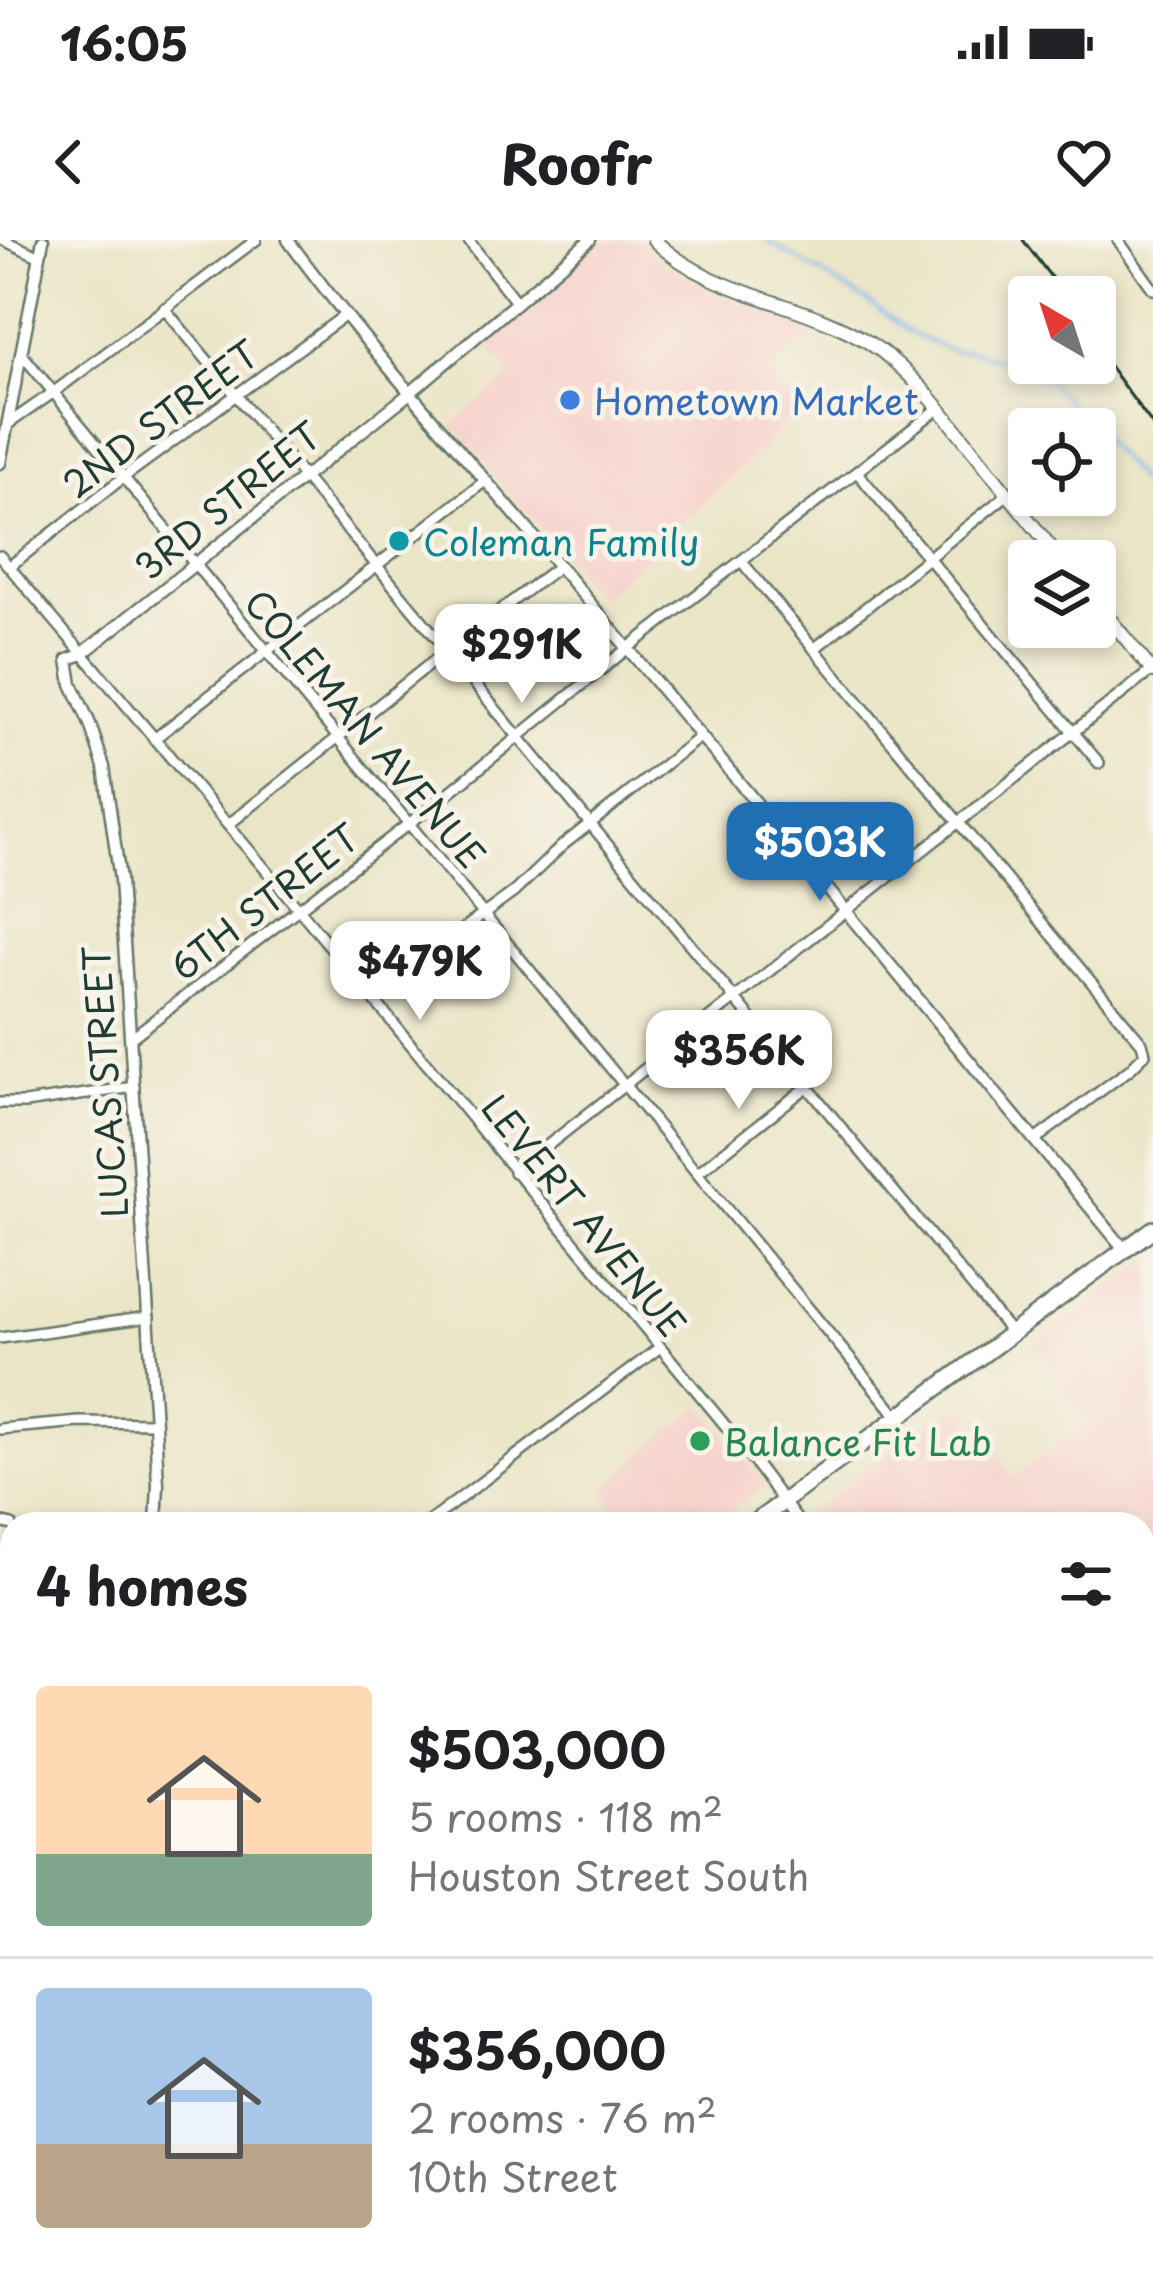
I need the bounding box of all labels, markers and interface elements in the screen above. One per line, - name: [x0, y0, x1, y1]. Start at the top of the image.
- text: 16:05: [60, 8, 188, 76]
- text: Roofr: [501, 122, 652, 203]
- icon: back: [36, 129, 102, 195]
- icon: heart: [1051, 129, 1117, 195]
- north arrow: [1008, 276, 1116, 384]
- map controls: [1008, 276, 1116, 648]
- street label: 2ND STREET: [51, 326, 270, 510]
- place label: Hometown Market: [594, 373, 919, 427]
- marker: Hometown Market: [557, 387, 583, 413]
- street label: 3RD STREET: [122, 408, 332, 592]
- button: locate: [1008, 408, 1116, 516]
- place label: Coleman Family: [423, 514, 699, 568]
- marker: Coleman Family: [386, 528, 412, 554]
- button: layers: [1008, 540, 1116, 648]
- street label: COLEMAN AVENUE: [233, 577, 499, 879]
- pin: $291K: [438, 604, 606, 706]
- text: $291K: [461, 613, 583, 672]
- pin: $503K: [736, 802, 904, 904]
- street label: 6TH STREET: [158, 810, 370, 992]
- text: $503K: [754, 811, 886, 870]
- pin: $479K: [336, 921, 504, 1023]
- text: $479K: [357, 930, 483, 989]
- street label: LUCAS STREET: [68, 944, 140, 1220]
- pin: $356K: [655, 1010, 823, 1112]
- text: $356K: [673, 1019, 805, 1078]
- street label: LEVERT AVENUE: [470, 1082, 700, 1348]
- place label: Balance Fit Lab: [724, 1414, 992, 1468]
- marker: Balance Fit Lab: [687, 1428, 713, 1454]
- text: 4 homes: [36, 1546, 248, 1623]
- icon: filters: [1053, 1551, 1119, 1617]
- text: $503,000: [408, 1709, 666, 1786]
- icon: home: [132, 1734, 276, 1878]
- text: 5 rooms · 118 m²: [408, 1786, 723, 1845]
- text: Houston Street South: [408, 1845, 810, 1904]
- text: $356,000: [408, 2010, 666, 2087]
- icon: home: [132, 2036, 276, 2180]
- text: 2 rooms · 76 m²: [408, 2087, 717, 2146]
- text: 10th Street: [408, 2146, 618, 2205]

